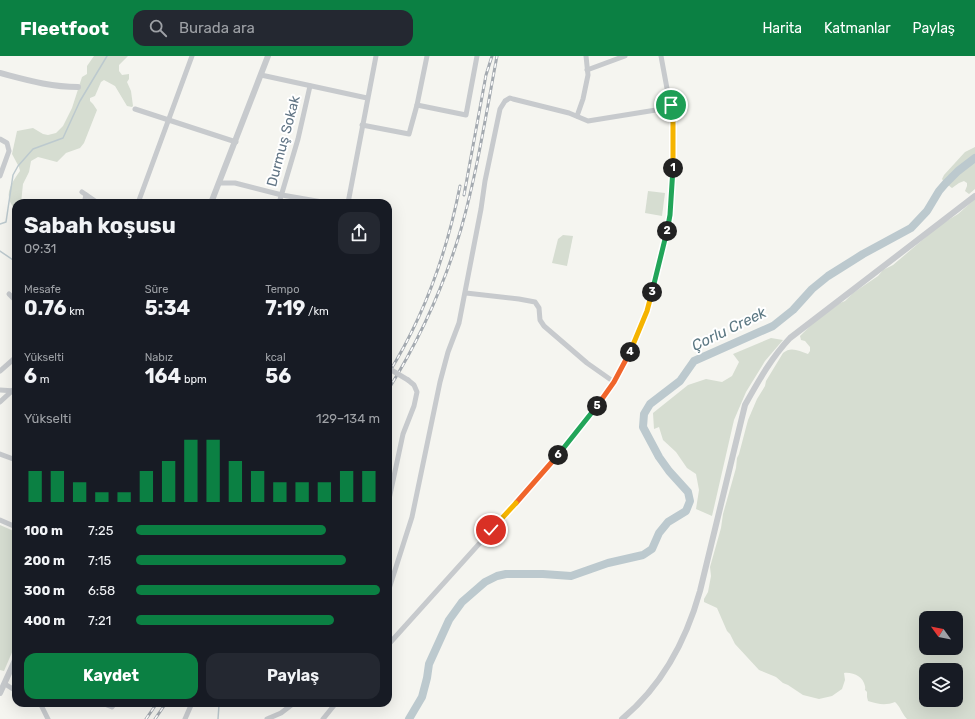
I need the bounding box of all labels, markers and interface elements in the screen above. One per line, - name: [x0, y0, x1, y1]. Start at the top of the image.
- search box: [133, 10, 413, 46]
- text: Fleetfoot: [20, 17, 109, 40]
- icon: search: [147, 17, 169, 39]
- text: Burada ara: [179, 19, 255, 37]
- text: Harita: [762, 20, 802, 37]
- text: Katmanlar: [824, 20, 891, 37]
- text: Paylaş: [913, 20, 955, 37]
- pin: [654, 88, 688, 122]
- street label: Durmuş Sokak: [263, 93, 304, 189]
- icon: arrive: [660, 94, 682, 116]
- pin: 1: [663, 158, 683, 178]
- text: 1: [670, 161, 676, 174]
- text: Sabah koşusu: [24, 212, 176, 239]
- button: share: [338, 212, 380, 254]
- pin: 2: [657, 221, 677, 241]
- text: 2: [663, 224, 671, 237]
- text: 09:31: [24, 241, 56, 256]
- pin: 3: [642, 282, 662, 302]
- text: Mesafe: [24, 283, 61, 296]
- text: Süre: [145, 283, 168, 296]
- text: Tempo: [265, 283, 299, 296]
- text: 3: [648, 285, 656, 298]
- text: 0.76: [24, 296, 66, 320]
- text: 5:34: [145, 296, 190, 320]
- text: 7:19: [265, 296, 305, 320]
- water label: Çorlu Creek: [689, 303, 769, 355]
- text: km: [66, 305, 85, 318]
- text: /km: [305, 305, 329, 318]
- pin: 4: [620, 342, 640, 362]
- text: 4: [626, 345, 634, 358]
- text: Yükselti: [24, 351, 64, 364]
- text: Nabız: [145, 351, 173, 364]
- text: kcal: [265, 351, 286, 364]
- text: 6: [24, 364, 37, 388]
- text: 164: [145, 364, 181, 388]
- text: 56: [265, 364, 291, 388]
- text: m: [37, 373, 50, 386]
- text: bpm: [181, 373, 207, 386]
- pin: 5: [587, 396, 607, 416]
- text: 5: [593, 399, 601, 412]
- text: Yükselti: [24, 411, 71, 426]
- text: 129–134 m: [316, 411, 380, 426]
- pin: 6: [548, 445, 568, 465]
- text: 6: [554, 448, 562, 461]
- pin: [474, 513, 508, 547]
- icon: check: [480, 519, 502, 541]
- text: 100 m: [24, 523, 63, 538]
- text: 7:25: [88, 523, 113, 538]
- text: 200 m: [24, 553, 65, 568]
- text: 7:15: [88, 553, 111, 568]
- text: 300 m: [24, 583, 65, 598]
- text: 6:58: [88, 583, 115, 598]
- north arrow: [919, 611, 963, 655]
- map controls: [919, 611, 963, 707]
- text: 400 m: [24, 613, 65, 628]
- text: 7:21: [88, 613, 111, 628]
- button: Kaydet: [24, 653, 198, 699]
- button: Paylaş: [206, 653, 380, 699]
- button: layers: [919, 663, 963, 707]

